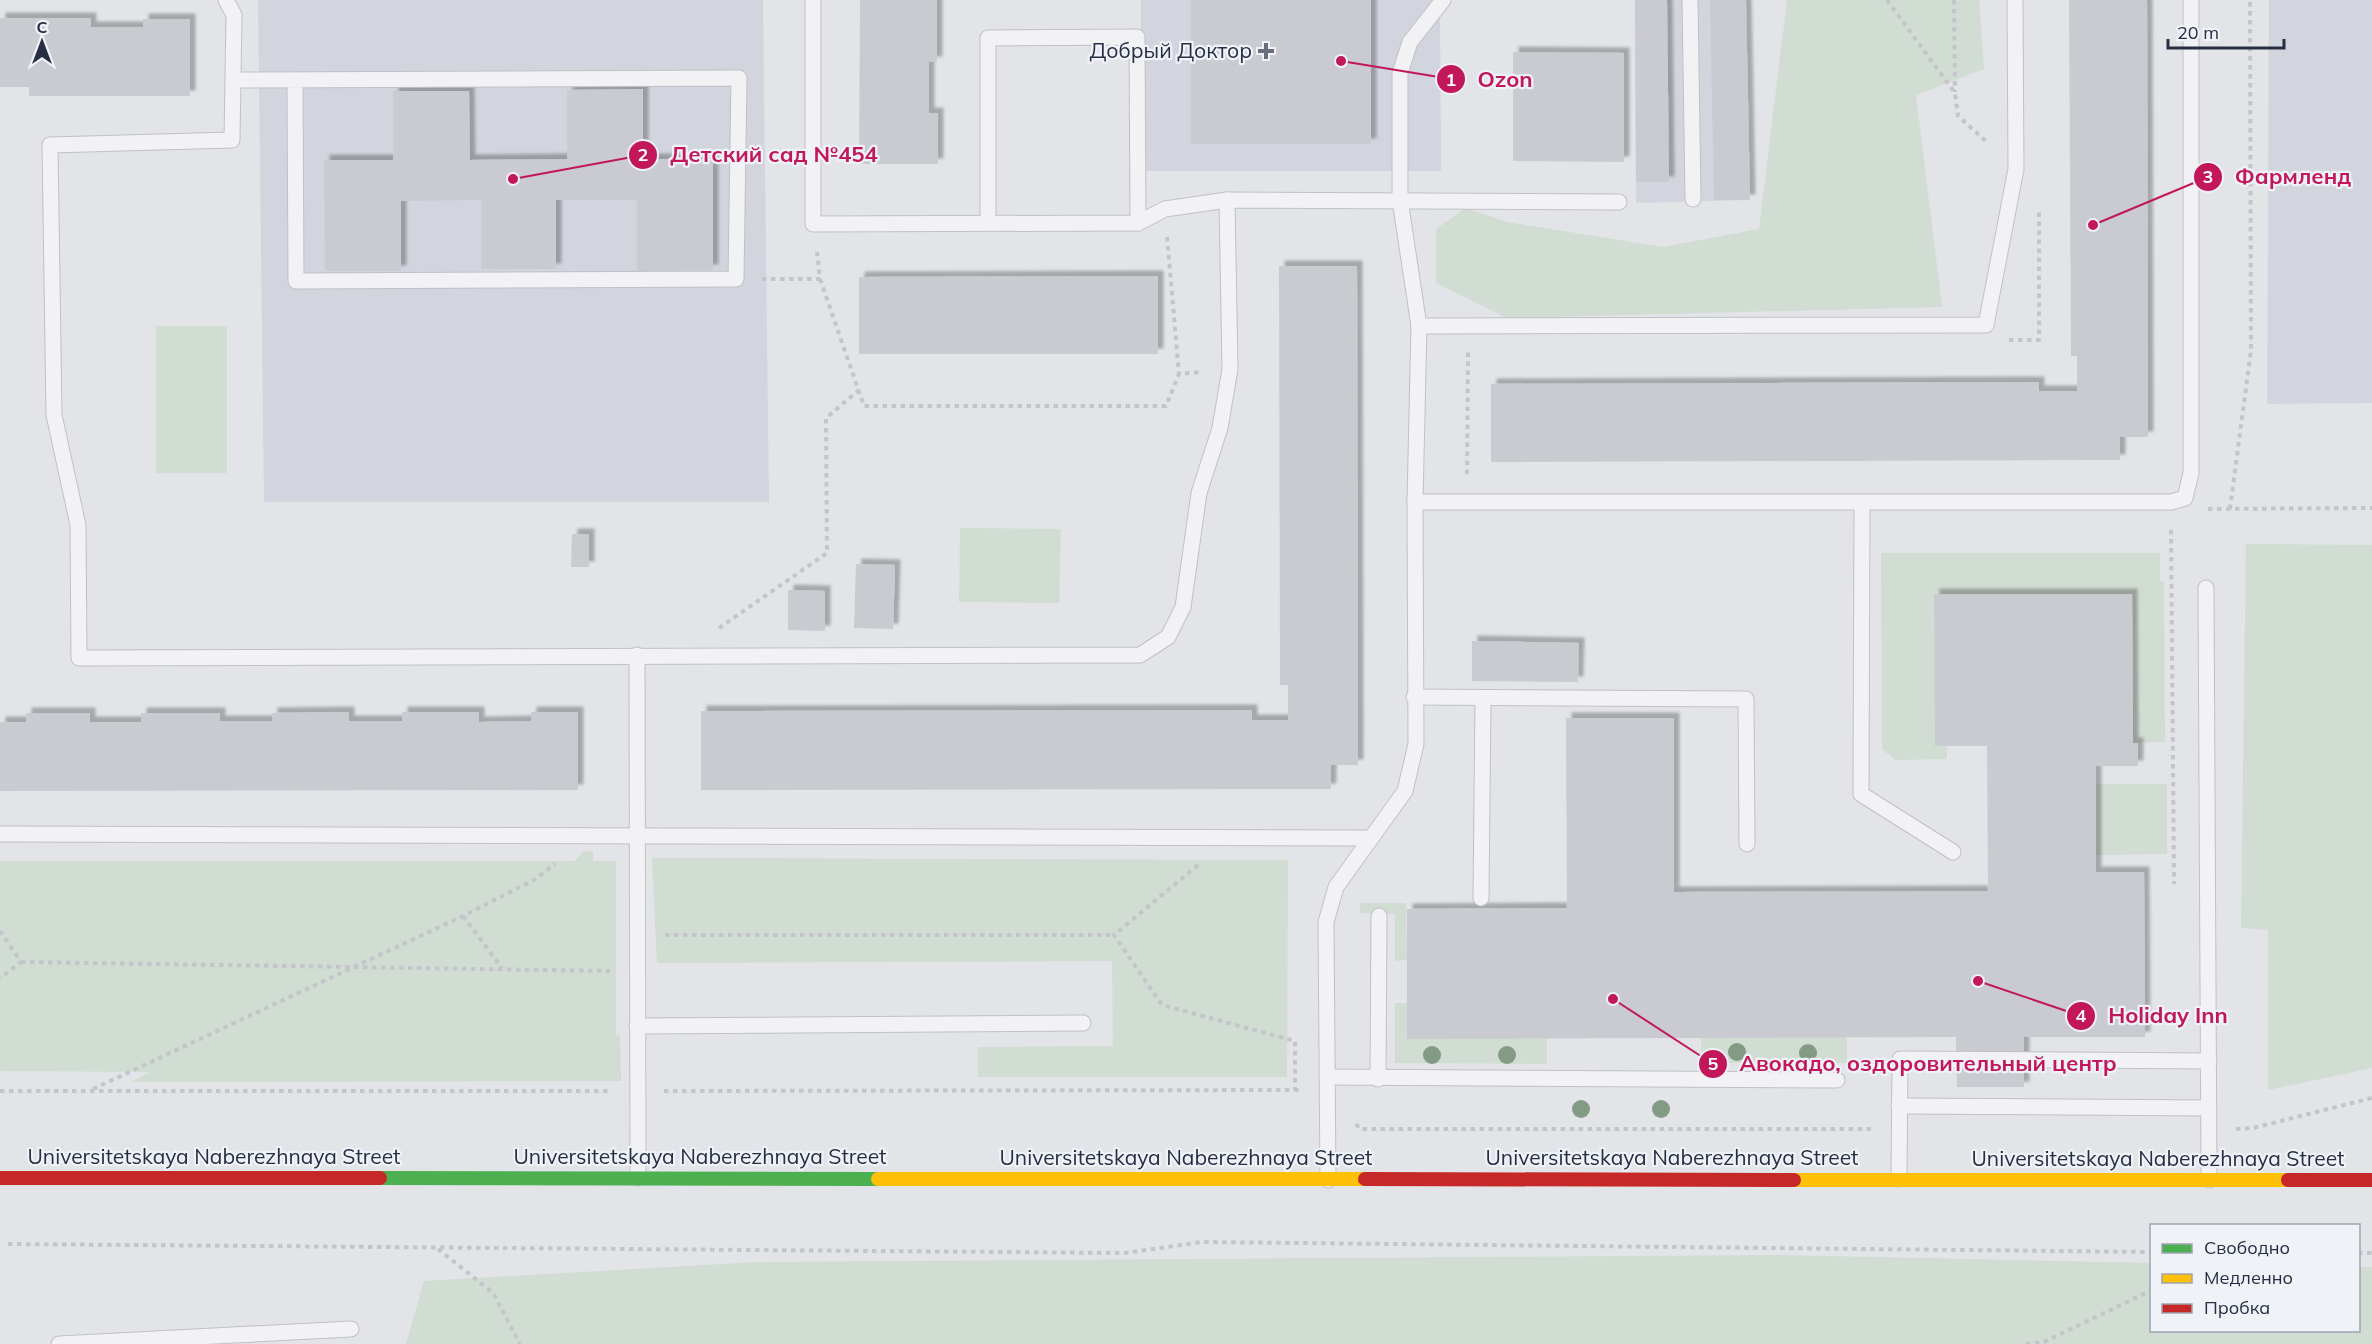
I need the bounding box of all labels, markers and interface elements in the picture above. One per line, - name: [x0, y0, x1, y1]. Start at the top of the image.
- north arrow: [12, 12, 72, 72]
- scale bar: [2168, 12, 2284, 50]
- text: С: [37, 17, 48, 37]
- text: 20 m: [2177, 21, 2219, 44]
- place label: Добрый Доктор: [1089, 37, 1252, 63]
- marker: Добрый Доктор: [1257, 42, 1275, 60]
- callout: Ozon: [1436, 59, 1545, 99]
- text: Ozon: [1478, 65, 1532, 93]
- text: 1: [1446, 68, 1456, 91]
- callout: Детский сад №454: [628, 135, 890, 175]
- text: Детский сад №454: [670, 140, 878, 168]
- text: 2: [638, 143, 648, 166]
- callout: Фармленд: [2193, 157, 2363, 197]
- text: Фармленд: [2235, 162, 2351, 190]
- text: 3: [2203, 165, 2213, 188]
- callout: Holiday Inn: [2066, 996, 2240, 1036]
- text: Holiday Inn: [2108, 1001, 2228, 1029]
- text: 4: [2076, 1004, 2087, 1027]
- callout: Авокадо, оздоровительный центр: [1698, 1044, 2129, 1084]
- text: Авокадо, оздоровительный центр: [1739, 1049, 2117, 1077]
- text: 5: [1708, 1052, 1719, 1075]
- street label: Universitetskaya Naberezhnaya Street: [28, 1143, 400, 1169]
- street label: Universitetskaya Naberezhnaya Street: [514, 1143, 886, 1169]
- street label: Universitetskaya Naberezhnaya Street: [1000, 1144, 1372, 1170]
- street label: Universitetskaya Naberezhnaya Street: [1486, 1144, 1858, 1170]
- street label: Universitetskaya Naberezhnaya Street: [1972, 1145, 2344, 1171]
- legend: [2150, 1224, 2360, 1332]
- text: Свободно: [2204, 1236, 2290, 1259]
- text: Медленно: [2204, 1266, 2293, 1289]
- text: Пробка: [2204, 1296, 2270, 1319]

